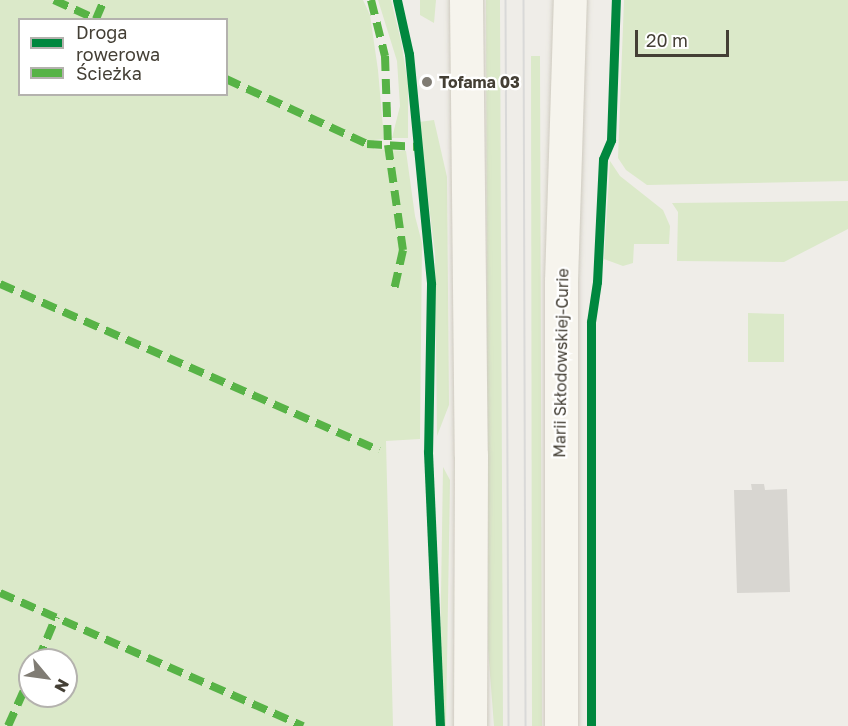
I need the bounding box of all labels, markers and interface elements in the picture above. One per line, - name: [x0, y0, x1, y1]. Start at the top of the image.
- legend: [18, 18, 228, 96]
- scale bar: [638, 18, 732, 56]
- text: Droga rowerowa: [76, 21, 160, 65]
- text: 20 m: [646, 29, 688, 51]
- text: Ścieżka: [76, 62, 142, 84]
- place label: Tofama 03: [439, 72, 520, 92]
- marker: Tofama 03: [420, 75, 434, 89]
- street label: Marii Skłodowskiej-Curie: [550, 268, 572, 458]
- north arrow: [18, 648, 78, 708]
- text: N: [50, 676, 74, 696]

